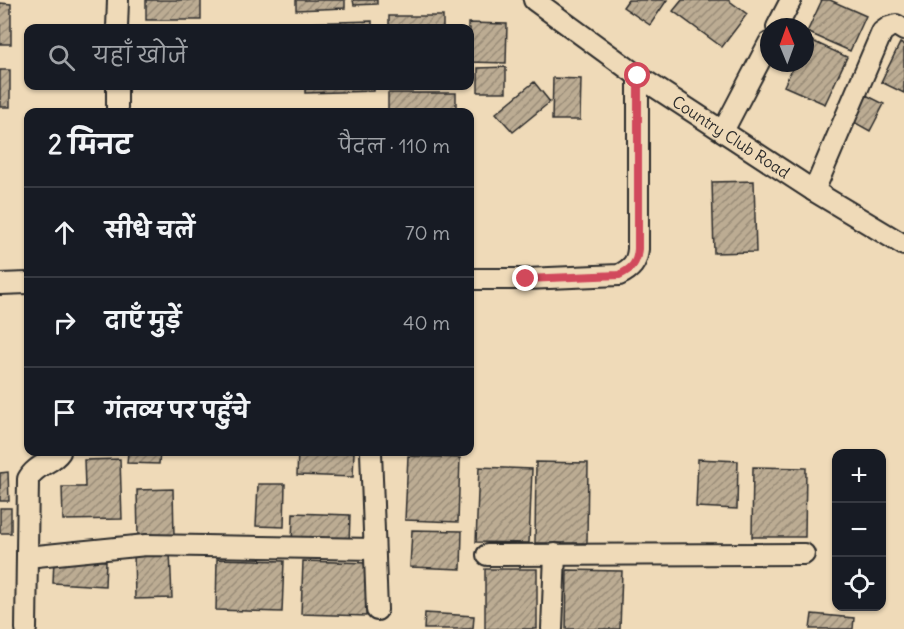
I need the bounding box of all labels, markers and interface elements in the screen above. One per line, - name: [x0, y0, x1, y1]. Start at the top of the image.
- north arrow: [760, 18, 814, 72]
- search box: [24, 24, 474, 90]
- icon: search: [45, 41, 78, 74]
- text: यहाँ खोजें: [93, 41, 187, 69]
- route start: [624, 62, 650, 88]
- street label: Country Club Road: [669, 91, 794, 182]
- text: 2 मिनट: [48, 128, 132, 161]
- text: पैदल · 110 m: [338, 133, 450, 158]
- icon: ahead: [48, 216, 81, 249]
- text: सीधे चलें: [105, 216, 195, 244]
- text: 70 m: [405, 220, 450, 245]
- route end: [512, 265, 538, 291]
- icon: right: [48, 306, 81, 339]
- text: दाएँ मुड़ें: [105, 306, 181, 334]
- text: 40 m: [403, 310, 450, 335]
- icon: arrive: [48, 396, 81, 429]
- text: गंतव्य पर पहुँचे: [105, 396, 249, 424]
- map controls: [832, 449, 886, 611]
- button: +: [832, 449, 886, 503]
- button: −: [832, 503, 886, 557]
- button: locate: [832, 557, 886, 611]

